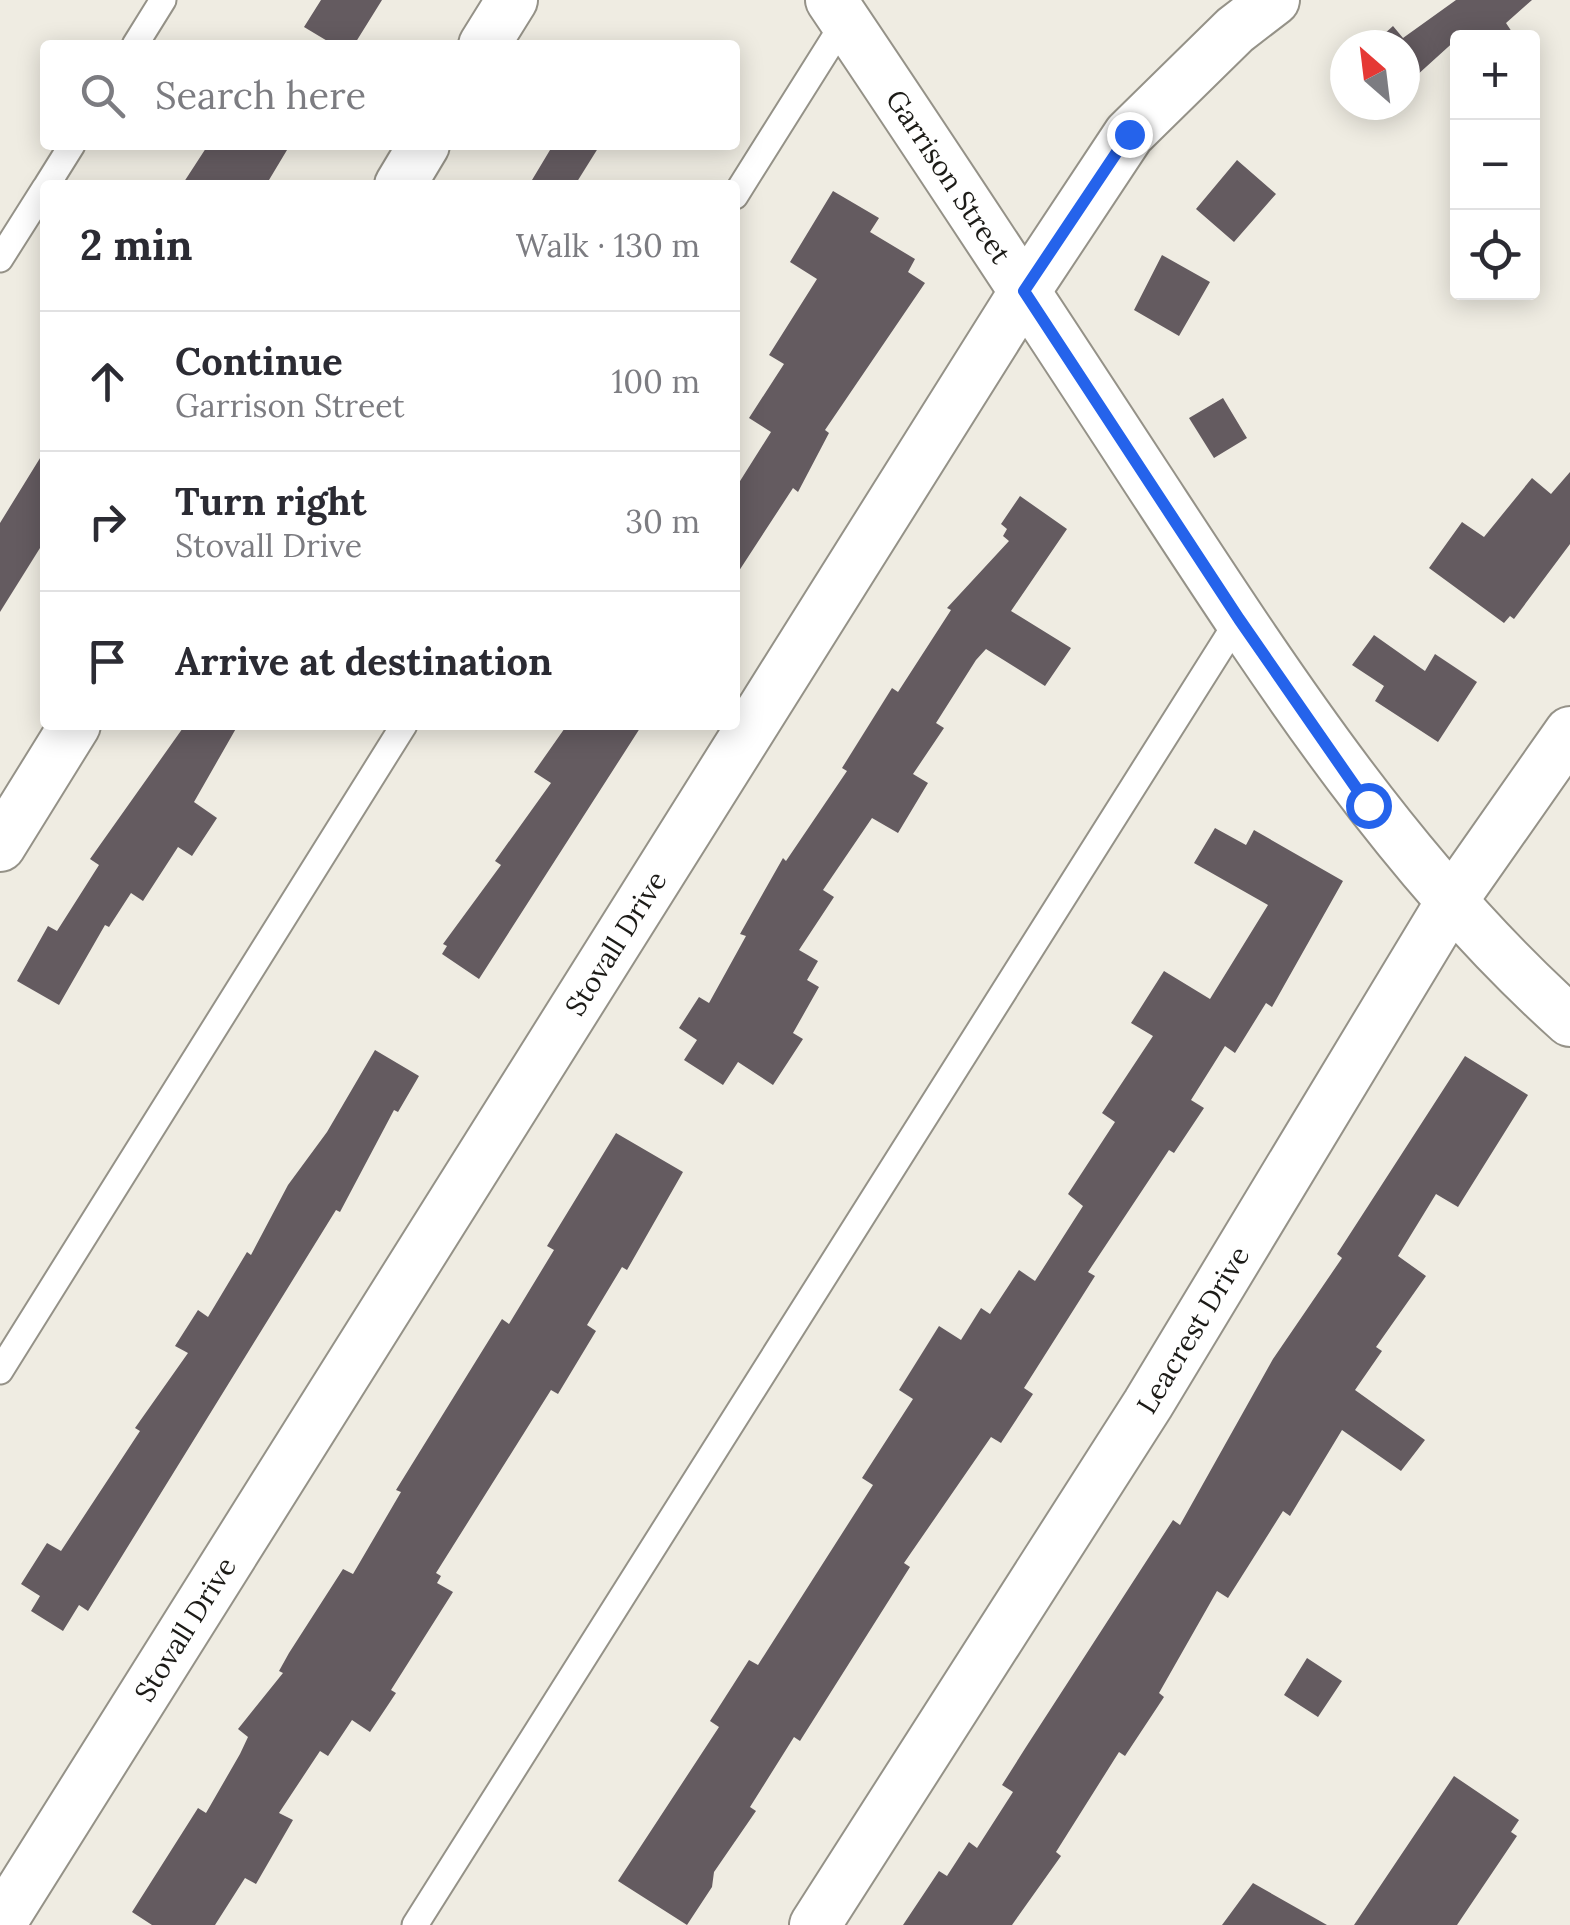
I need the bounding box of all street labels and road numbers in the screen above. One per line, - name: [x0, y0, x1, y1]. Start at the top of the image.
- street label: Garrison Street: [878, 83, 1019, 270]
- street label: Stovall Drive: [557, 864, 674, 1022]
- street label: Leacrest Drive: [1129, 1240, 1257, 1420]
- street label: Stovall Drive: [126, 1550, 244, 1708]

